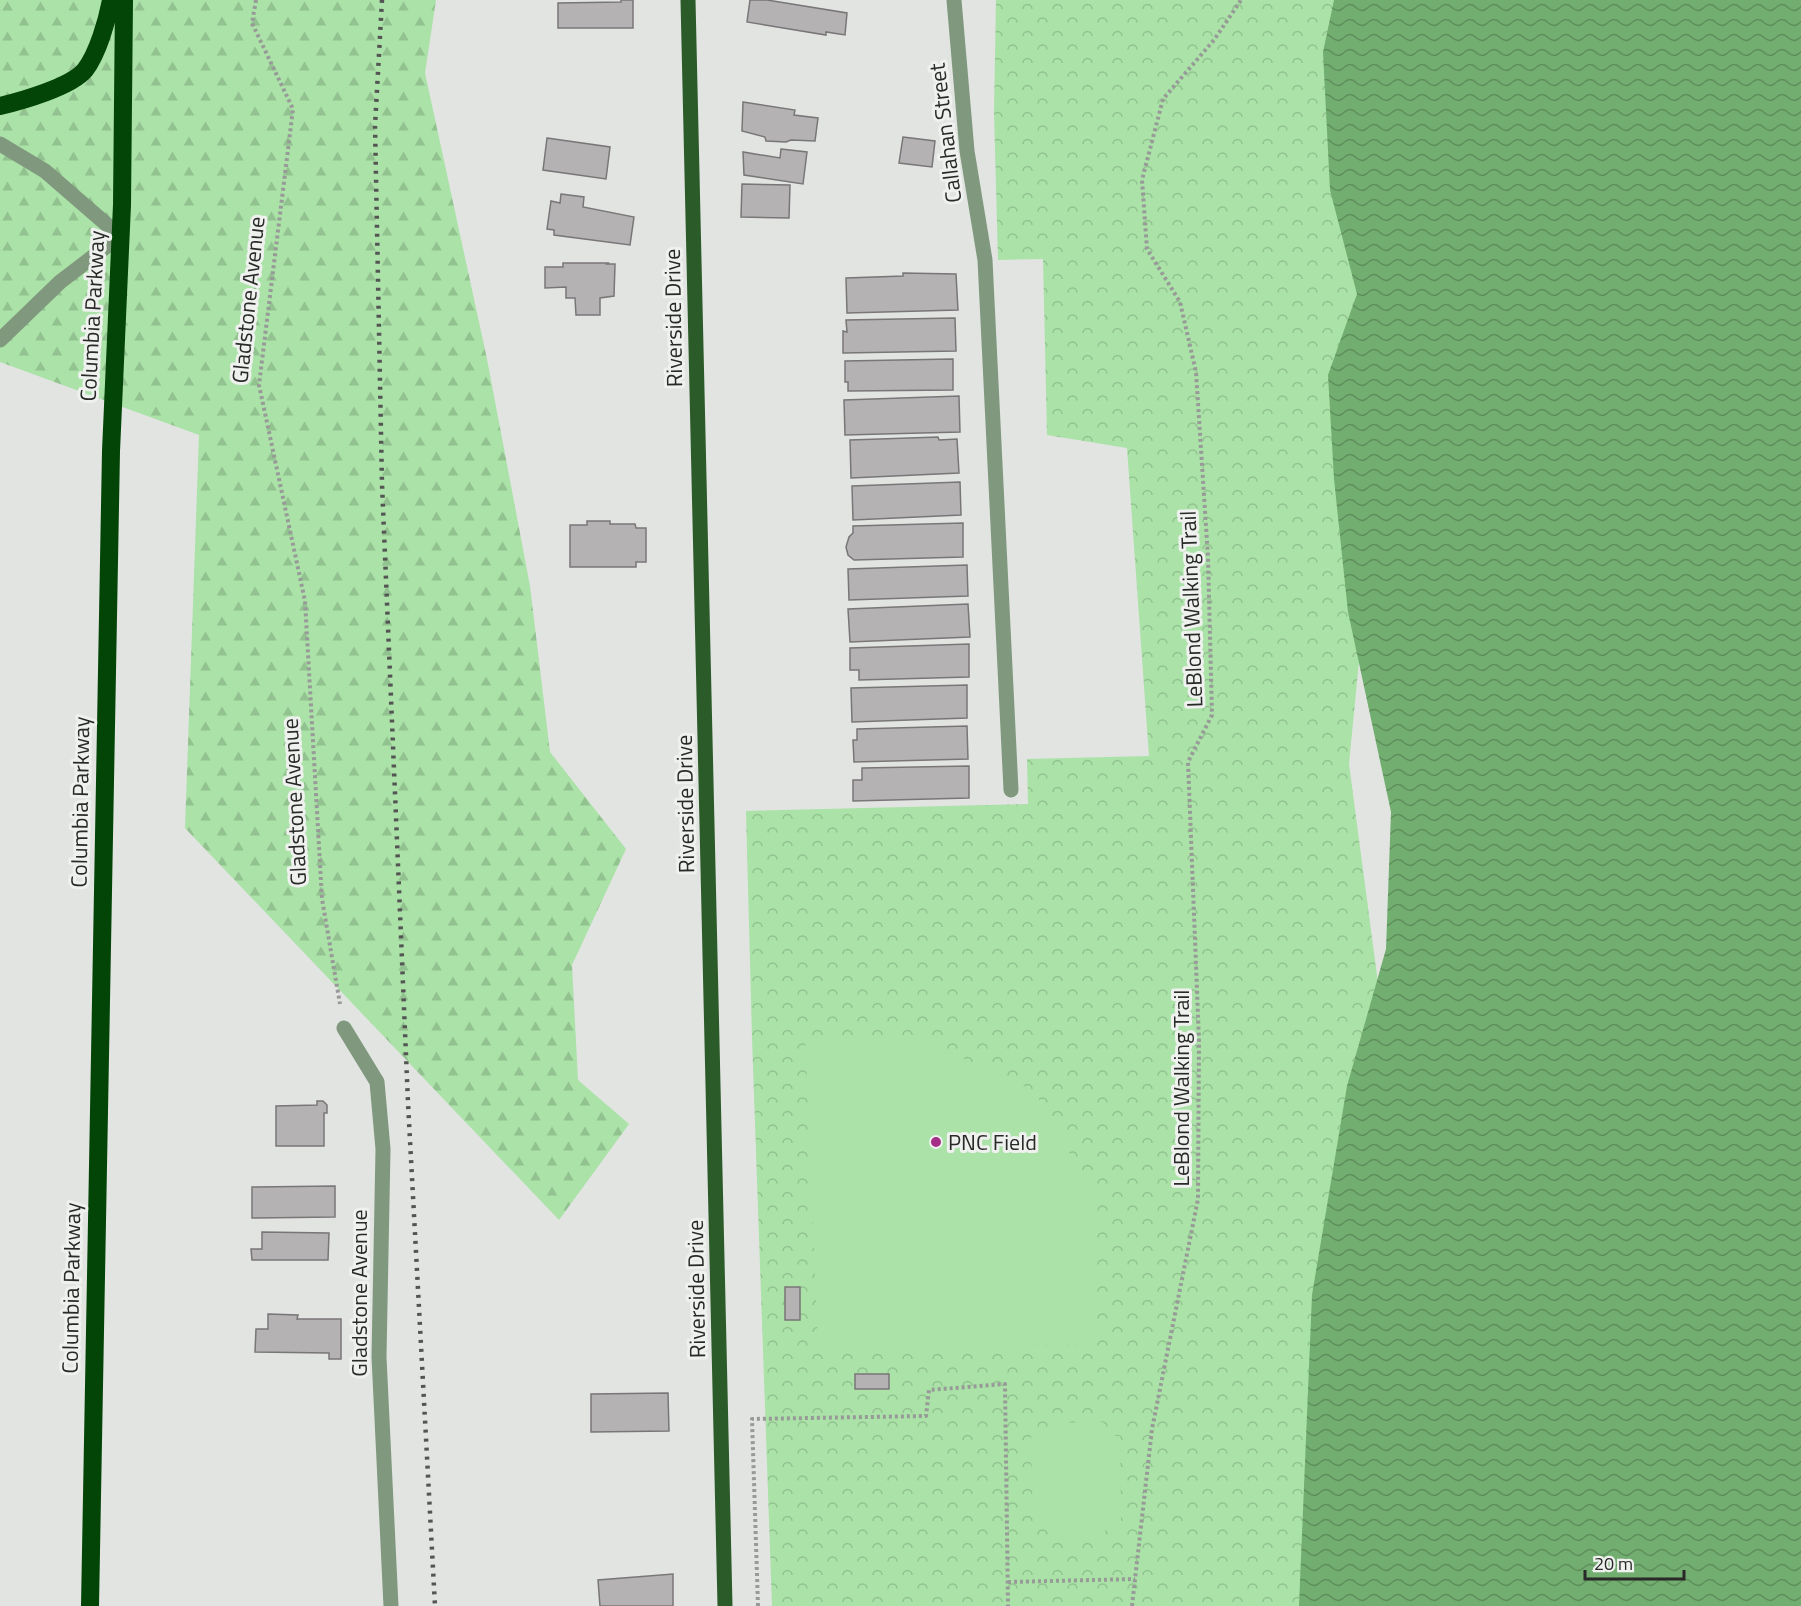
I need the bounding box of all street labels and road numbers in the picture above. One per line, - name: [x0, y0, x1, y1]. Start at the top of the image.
- street label: Callahan Street: [920, 61, 970, 205]
- street label: Gladstone Avenue: [222, 215, 274, 385]
- street label: Columbia Parkway: [71, 229, 113, 402]
- street label: Riverside Drive: [655, 249, 691, 387]
- street label: LeBlond Walking Trail: [1171, 510, 1211, 708]
- street label: Columbia Parkway: [62, 716, 98, 888]
- street label: Gladstone Avenue: [273, 717, 315, 887]
- street label: Riverside Drive: [667, 735, 703, 873]
- street label: LeBlond Walking Trail: [1164, 990, 1198, 1186]
- street label: Columbia Parkway: [53, 1202, 89, 1374]
- street label: Gladstone Avenue: [342, 1209, 376, 1377]
- street label: Riverside Drive: [678, 1220, 714, 1358]

